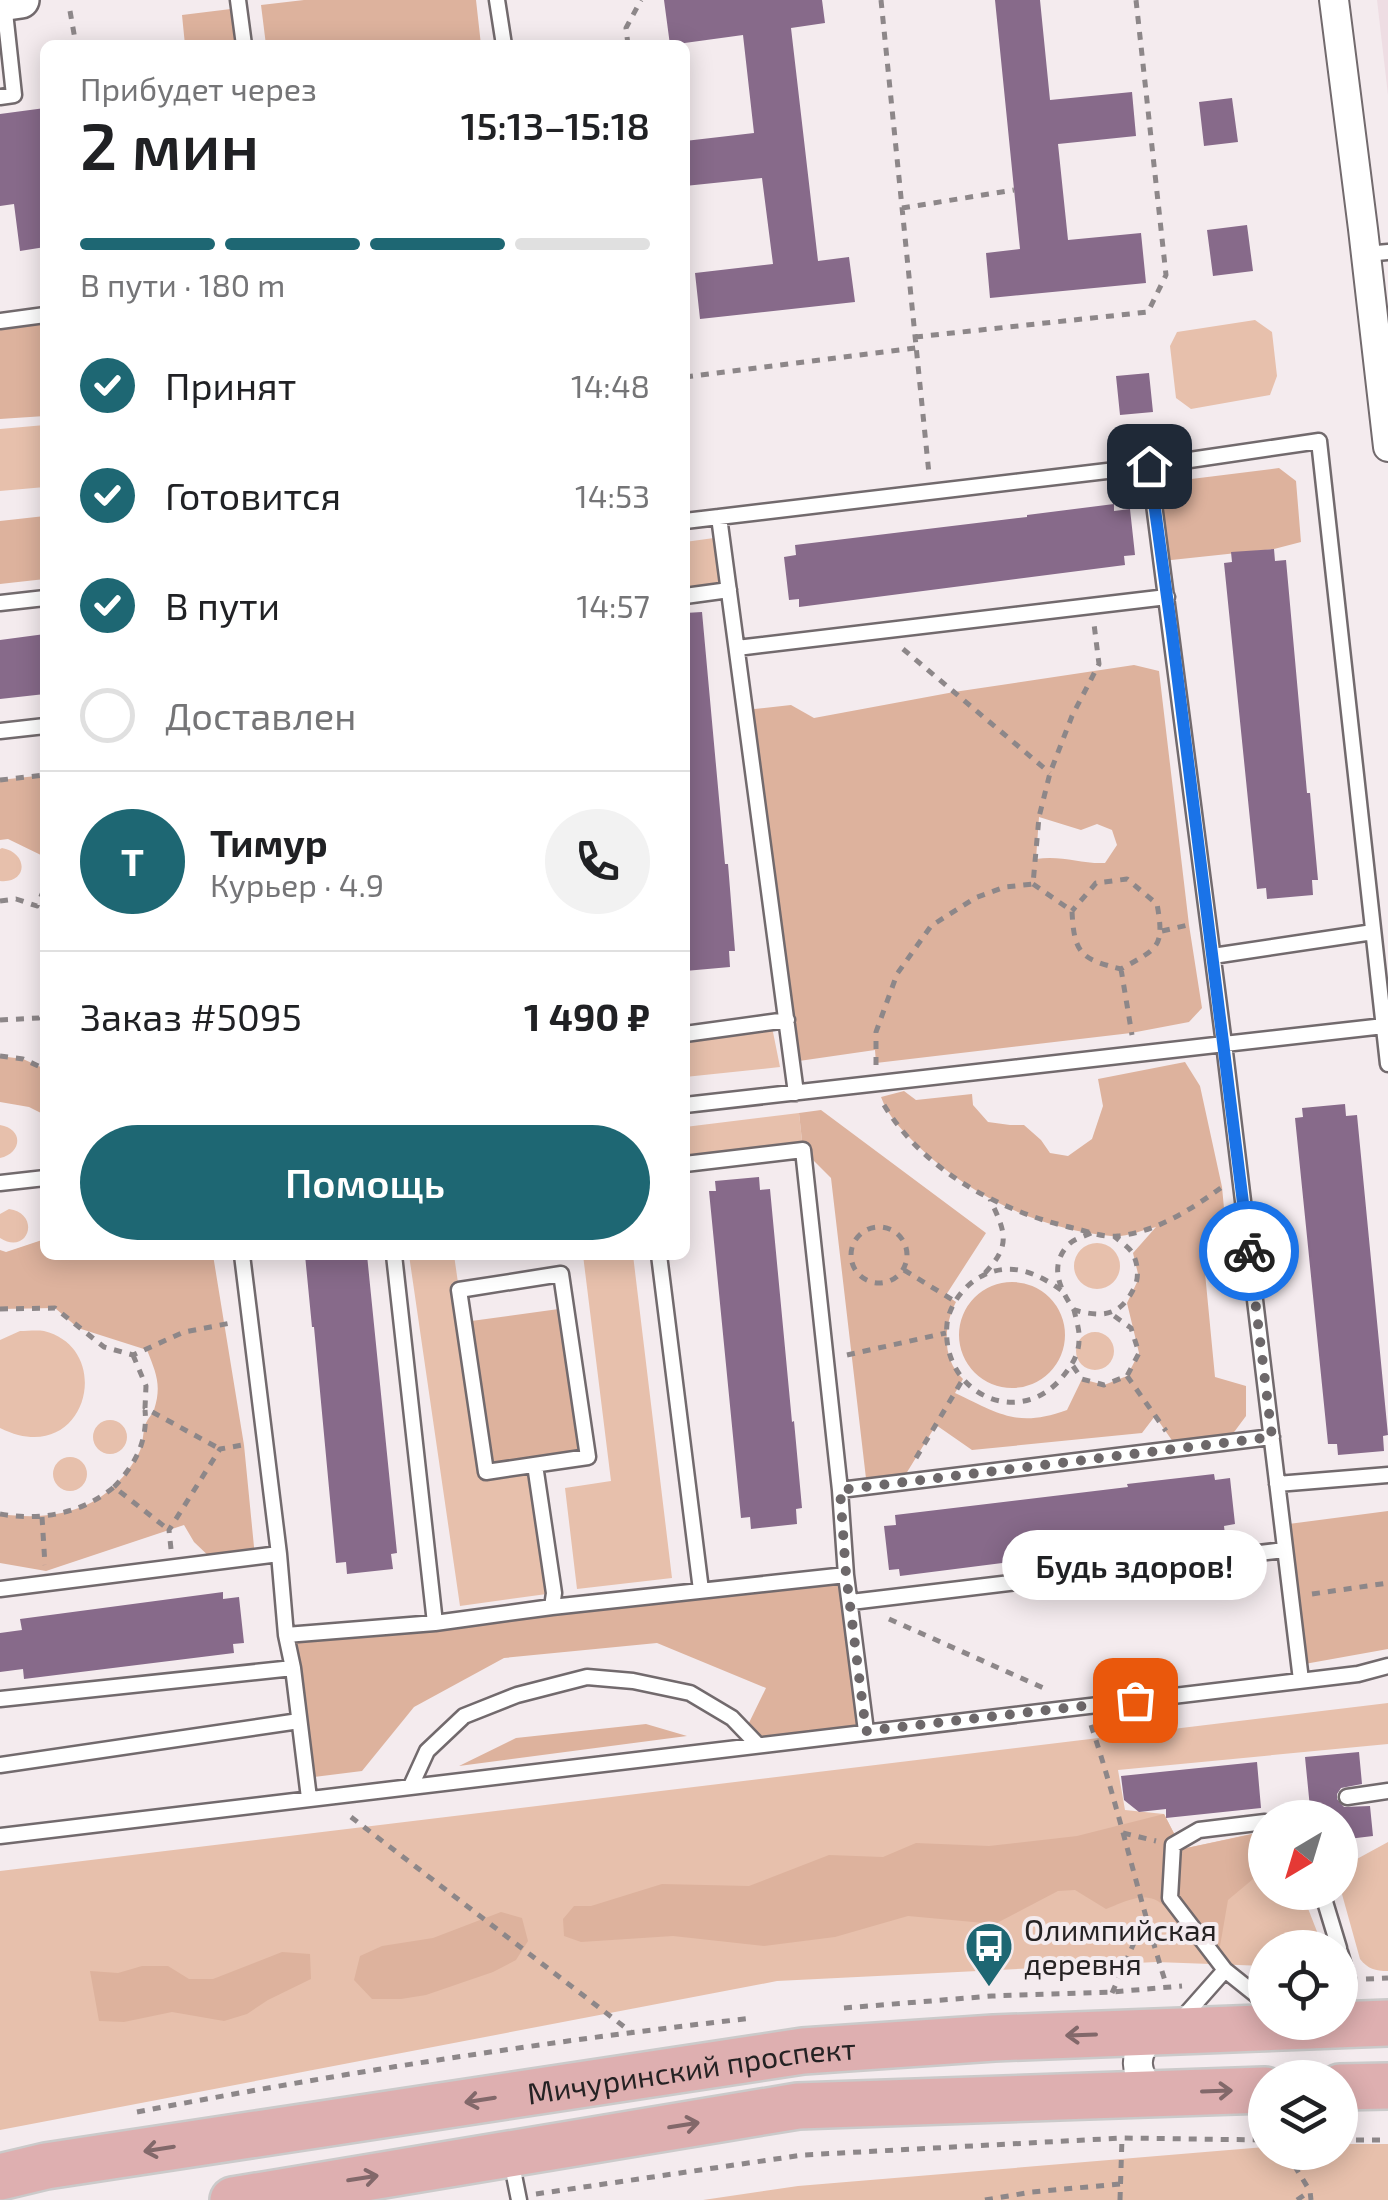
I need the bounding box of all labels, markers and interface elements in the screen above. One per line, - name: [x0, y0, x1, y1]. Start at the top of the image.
- text: Прибудет через: [80, 69, 317, 107]
- text: 15:13–15:18: [461, 102, 650, 148]
- text: 2 мин: [80, 105, 259, 183]
- text: В пути · 180 m: [80, 265, 285, 303]
- icon: check: [80, 358, 135, 413]
- text: Принят: [165, 362, 296, 408]
- text: 14:48: [571, 366, 650, 404]
- pin: [1107, 424, 1192, 509]
- icon: home: [1122, 439, 1177, 494]
- icon: check: [80, 468, 135, 523]
- text: Готовится: [165, 472, 341, 518]
- text: 14:53: [575, 476, 650, 514]
- icon: check: [80, 578, 135, 633]
- text: В пути: [165, 582, 280, 628]
- text: 14:57: [576, 586, 650, 624]
- text: Доставлен: [165, 692, 356, 738]
- button: phone: [545, 809, 650, 914]
- text: Тимур: [210, 819, 328, 865]
- text: Т: [121, 838, 144, 884]
- text: Курьер · 4.9: [210, 865, 384, 903]
- text: Заказ #5095: [80, 993, 302, 1039]
- text: 1 490 ₽: [524, 993, 650, 1039]
- button: Помощь: [80, 1125, 650, 1240]
- courier: [1199, 1201, 1299, 1301]
- icon: bike: [1222, 1224, 1277, 1279]
- callout: Будь здоров!: [1002, 1530, 1268, 1600]
- text: Будь здоров!: [1035, 1546, 1234, 1584]
- pin: [1093, 1658, 1178, 1743]
- icon: bag: [1108, 1673, 1163, 1728]
- north arrow: [1248, 1800, 1358, 1910]
- map controls: [1248, 1800, 1358, 2170]
- place label: Олимпийская деревня: [1024, 1911, 1217, 1981]
- bus stop icon: Олимпийская деревня: [963, 1920, 1015, 1988]
- button: locate: [1248, 1930, 1358, 2040]
- one-way arrow: [1065, 2025, 1097, 2044]
- street label: Мичуринский проспект: [524, 2029, 857, 2111]
- button: layers: [1248, 2060, 1358, 2170]
- one-way arrow: [1201, 2082, 1233, 2101]
- one-way arrow: [464, 2091, 497, 2110]
- one-way arrow: [667, 2115, 700, 2134]
- one-way arrow: [143, 2140, 175, 2158]
- one-way arrow: [347, 2168, 379, 2187]

